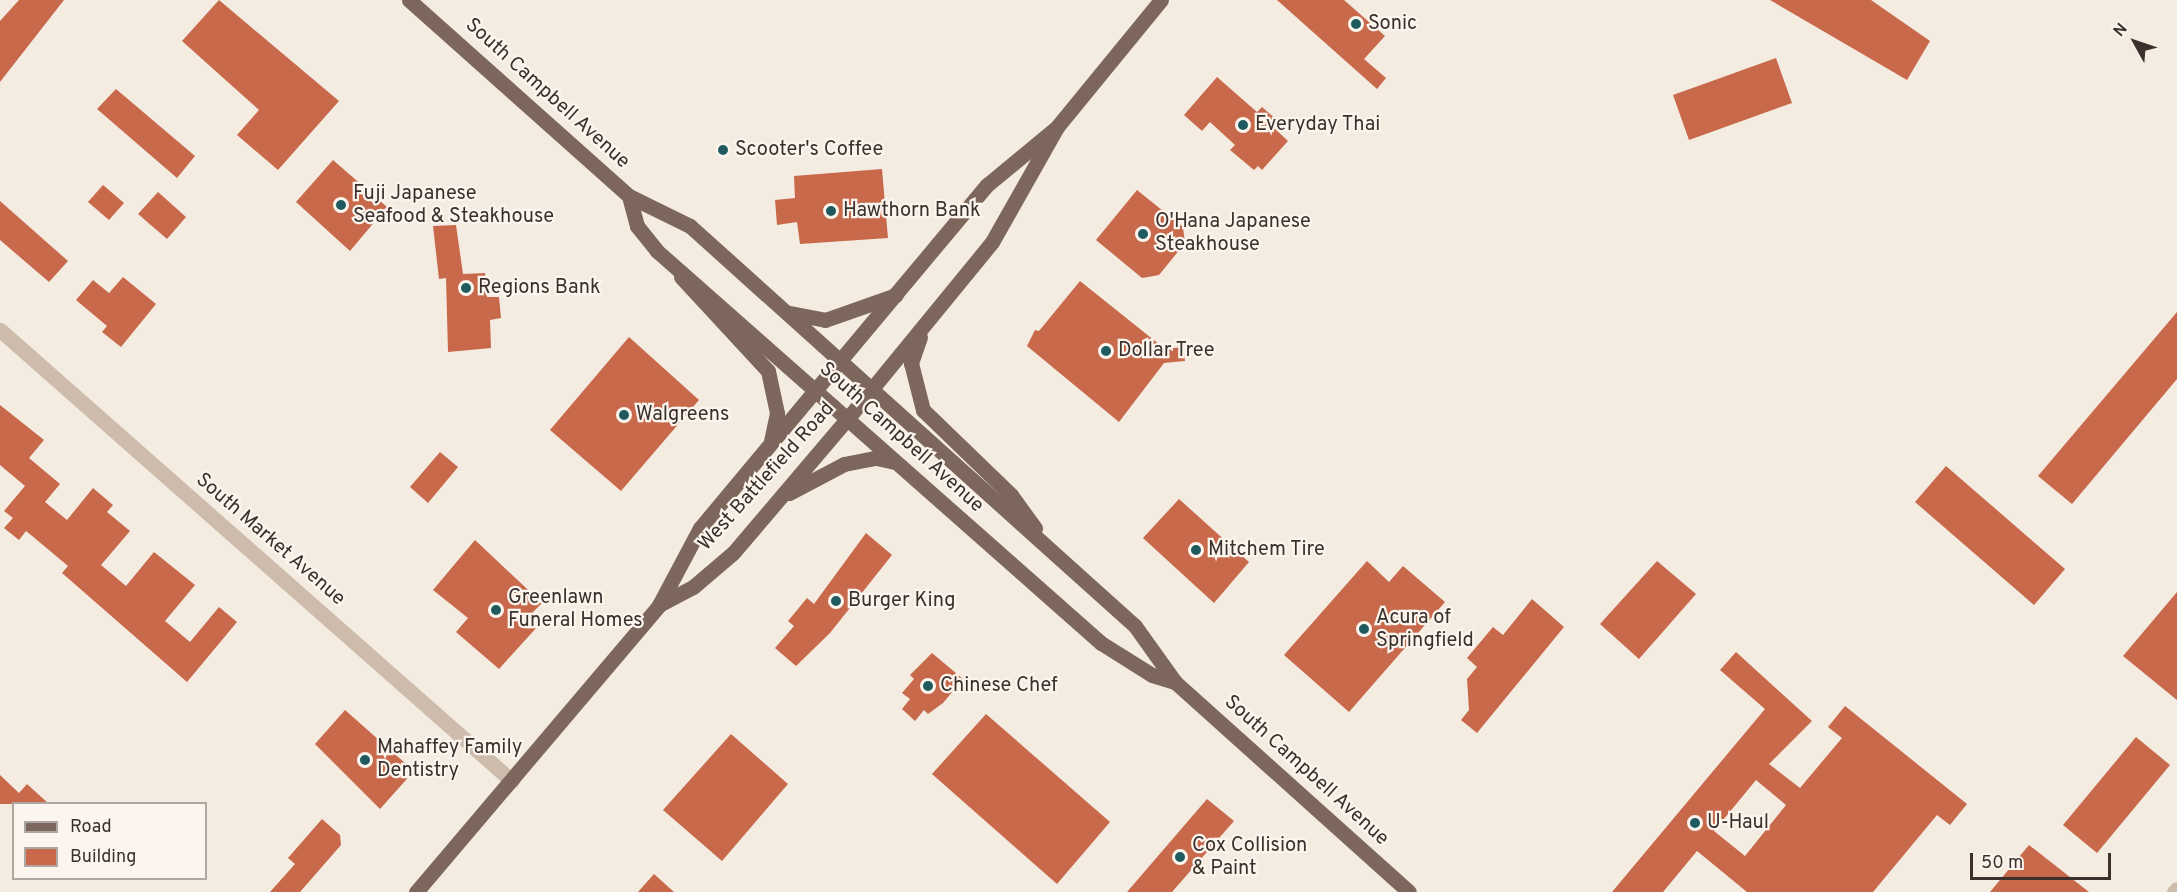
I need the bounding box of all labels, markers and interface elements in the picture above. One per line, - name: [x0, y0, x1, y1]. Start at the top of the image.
- place label: Sonic: [1368, 12, 1417, 36]
- north arrow: [2105, 12, 2165, 72]
- street label: South Campbell Avenue: [460, 14, 634, 174]
- marker: Sonic: [1349, 17, 1363, 31]
- text: N: [2110, 20, 2133, 41]
- place label: Everyday Thai: [1255, 113, 1381, 137]
- marker: Everyday Thai: [1236, 118, 1250, 132]
- place label: Scooter's Coffee: [735, 138, 883, 162]
- marker: Scooter's Coffee: [716, 143, 730, 157]
- place label: Fuji Japanese Seafood & Steakhouse: [353, 182, 554, 229]
- marker: Fuji Japanese Seafood & Steakhouse: [334, 198, 348, 212]
- place label: Hawthorn Bank: [843, 199, 981, 223]
- marker: Hawthorn Bank: [824, 204, 838, 218]
- place label: O'Hana Japanese Steakhouse: [1155, 210, 1311, 257]
- marker: O'Hana Japanese Steakhouse: [1136, 227, 1150, 241]
- place label: Regions Bank: [478, 276, 601, 300]
- marker: Regions Bank: [459, 281, 473, 295]
- place label: Dollar Tree: [1118, 339, 1215, 363]
- marker: Dollar Tree: [1099, 344, 1113, 358]
- street label: South Campbell Avenue: [814, 358, 988, 518]
- street label: West Battlefield Road: [694, 398, 840, 556]
- place label: Walgreens: [636, 403, 729, 427]
- marker: Walgreens: [617, 408, 631, 422]
- street label: South Market Avenue: [190, 468, 350, 612]
- place label: Mitchem Tire: [1208, 538, 1325, 562]
- marker: Mitchem Tire: [1189, 543, 1203, 557]
- place label: Greenlawn Funeral Homes: [508, 586, 643, 633]
- place label: Burger King: [848, 589, 955, 613]
- marker: Burger King: [829, 594, 843, 608]
- marker: Greenlawn Funeral Homes: [489, 603, 503, 617]
- place label: Acura of Springfield: [1376, 606, 1474, 653]
- marker: Acura of Springfield: [1357, 622, 1371, 636]
- place label: Chinese Chef: [940, 674, 1058, 698]
- marker: Chinese Chef: [921, 679, 935, 693]
- street label: South Campbell Avenue: [1219, 691, 1393, 851]
- place label: Mahaffey Family Dentistry: [377, 736, 522, 783]
- marker: Mahaffey Family Dentistry: [358, 753, 372, 767]
- legend: [12, 802, 207, 880]
- place label: U-Haul: [1707, 811, 1769, 835]
- text: Road: [70, 816, 112, 839]
- marker: U-Haul: [1688, 816, 1702, 830]
- place label: Cox Collision & Paint: [1192, 834, 1307, 881]
- scale bar: [1973, 841, 2114, 879]
- text: Building: [70, 846, 136, 869]
- marker: Cox Collision & Paint: [1173, 850, 1187, 864]
- text: 50 m: [1981, 852, 2023, 875]

